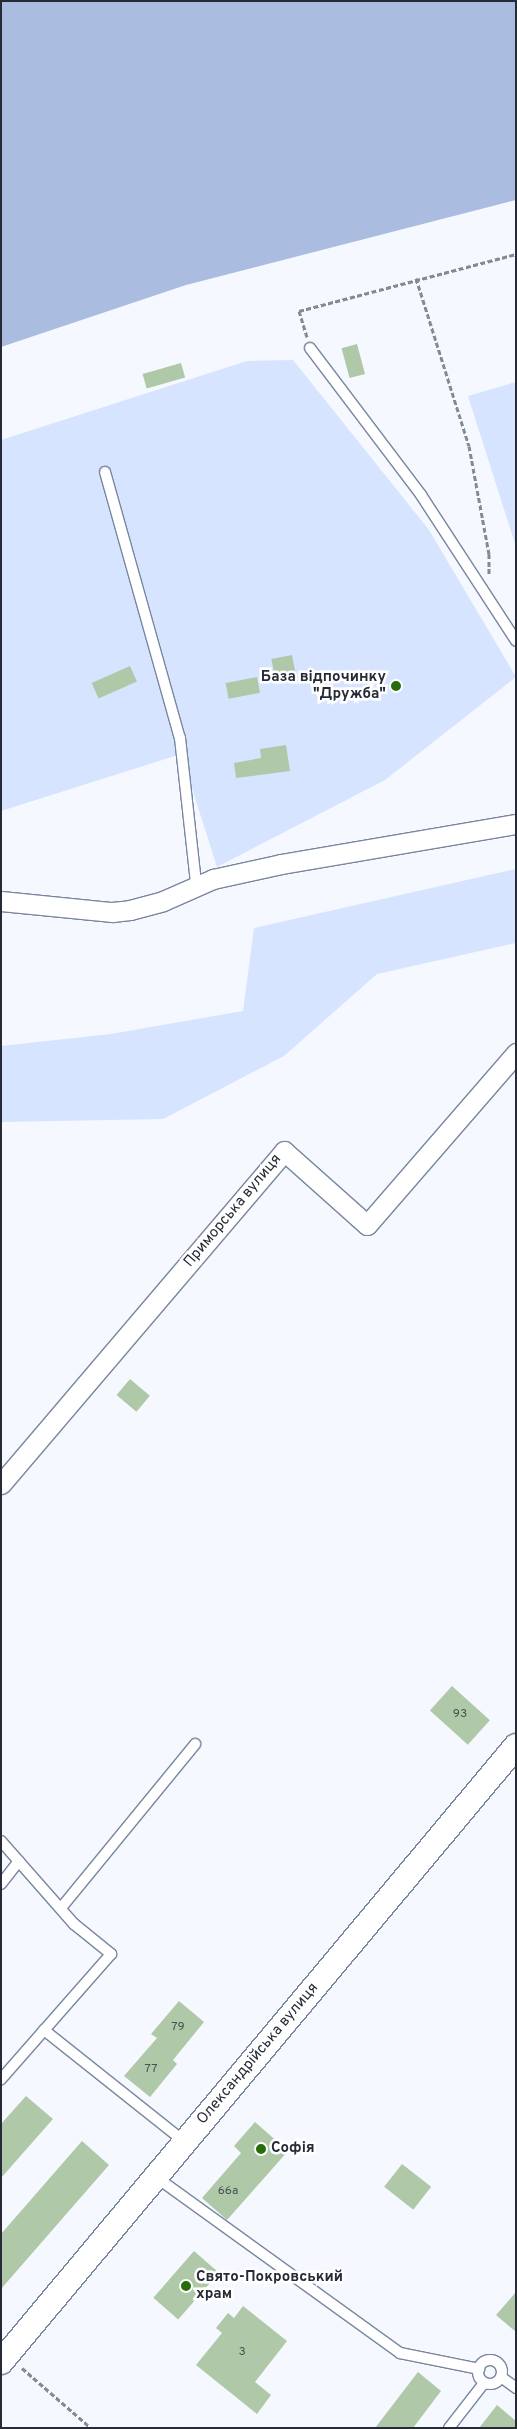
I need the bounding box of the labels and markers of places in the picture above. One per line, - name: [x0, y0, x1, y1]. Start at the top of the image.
- place label: База відпочинку "Дружба": [261, 668, 386, 703]
- marker: База відпочинку "Дружба": [390, 680, 402, 692]
- place label: Софія: [271, 2140, 315, 2158]
- marker: Софія: [255, 2143, 267, 2155]
- place label: Свято-Покровський храм: [196, 2268, 343, 2303]
- marker: Свято-Покровський храм: [180, 2280, 192, 2292]

